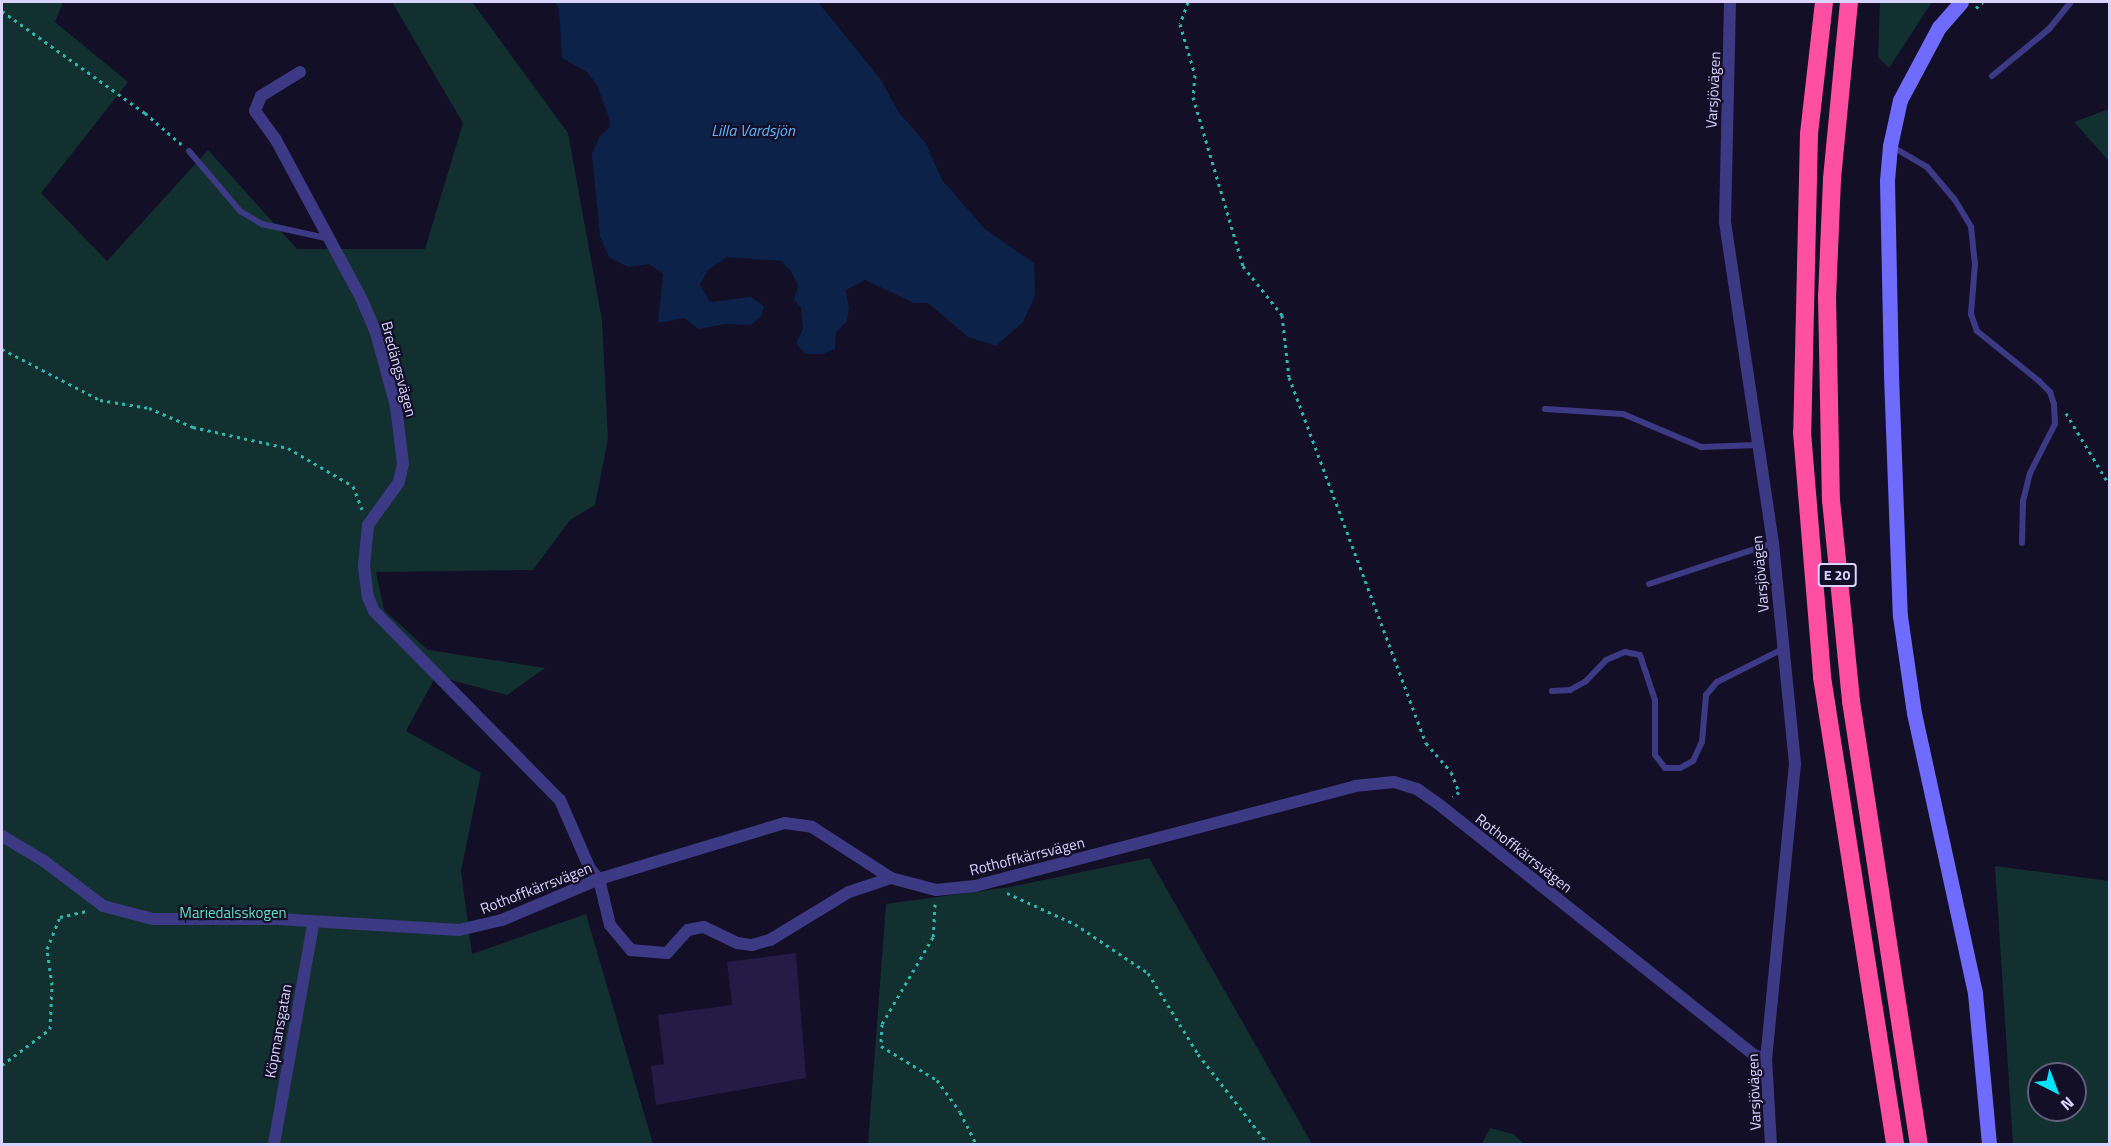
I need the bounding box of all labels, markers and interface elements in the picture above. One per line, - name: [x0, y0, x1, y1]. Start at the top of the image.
- street label: Varsjövägen: [1702, 51, 1724, 129]
- water label: Lilla Vardsjön: [711, 120, 795, 140]
- street label: Bredängsvägen: [378, 319, 420, 419]
- street label: Varsjövägen: [1748, 535, 1772, 613]
- road number: E 20: [1818, 564, 1856, 586]
- street label: Rothoffkärrsvägen: [1472, 810, 1576, 896]
- street label: Rothoffkärrsvägen: [968, 833, 1086, 879]
- street label: Rothoffkärrsvägen: [478, 858, 594, 918]
- park label: Mariedalsskogen: [179, 904, 287, 922]
- street label: Köpmansgatan: [261, 983, 295, 1079]
- street label: Varsjövägen: [1744, 1053, 1764, 1131]
- north arrow: [2027, 1062, 2087, 1122]
- text: N: [2056, 1091, 2080, 1117]

